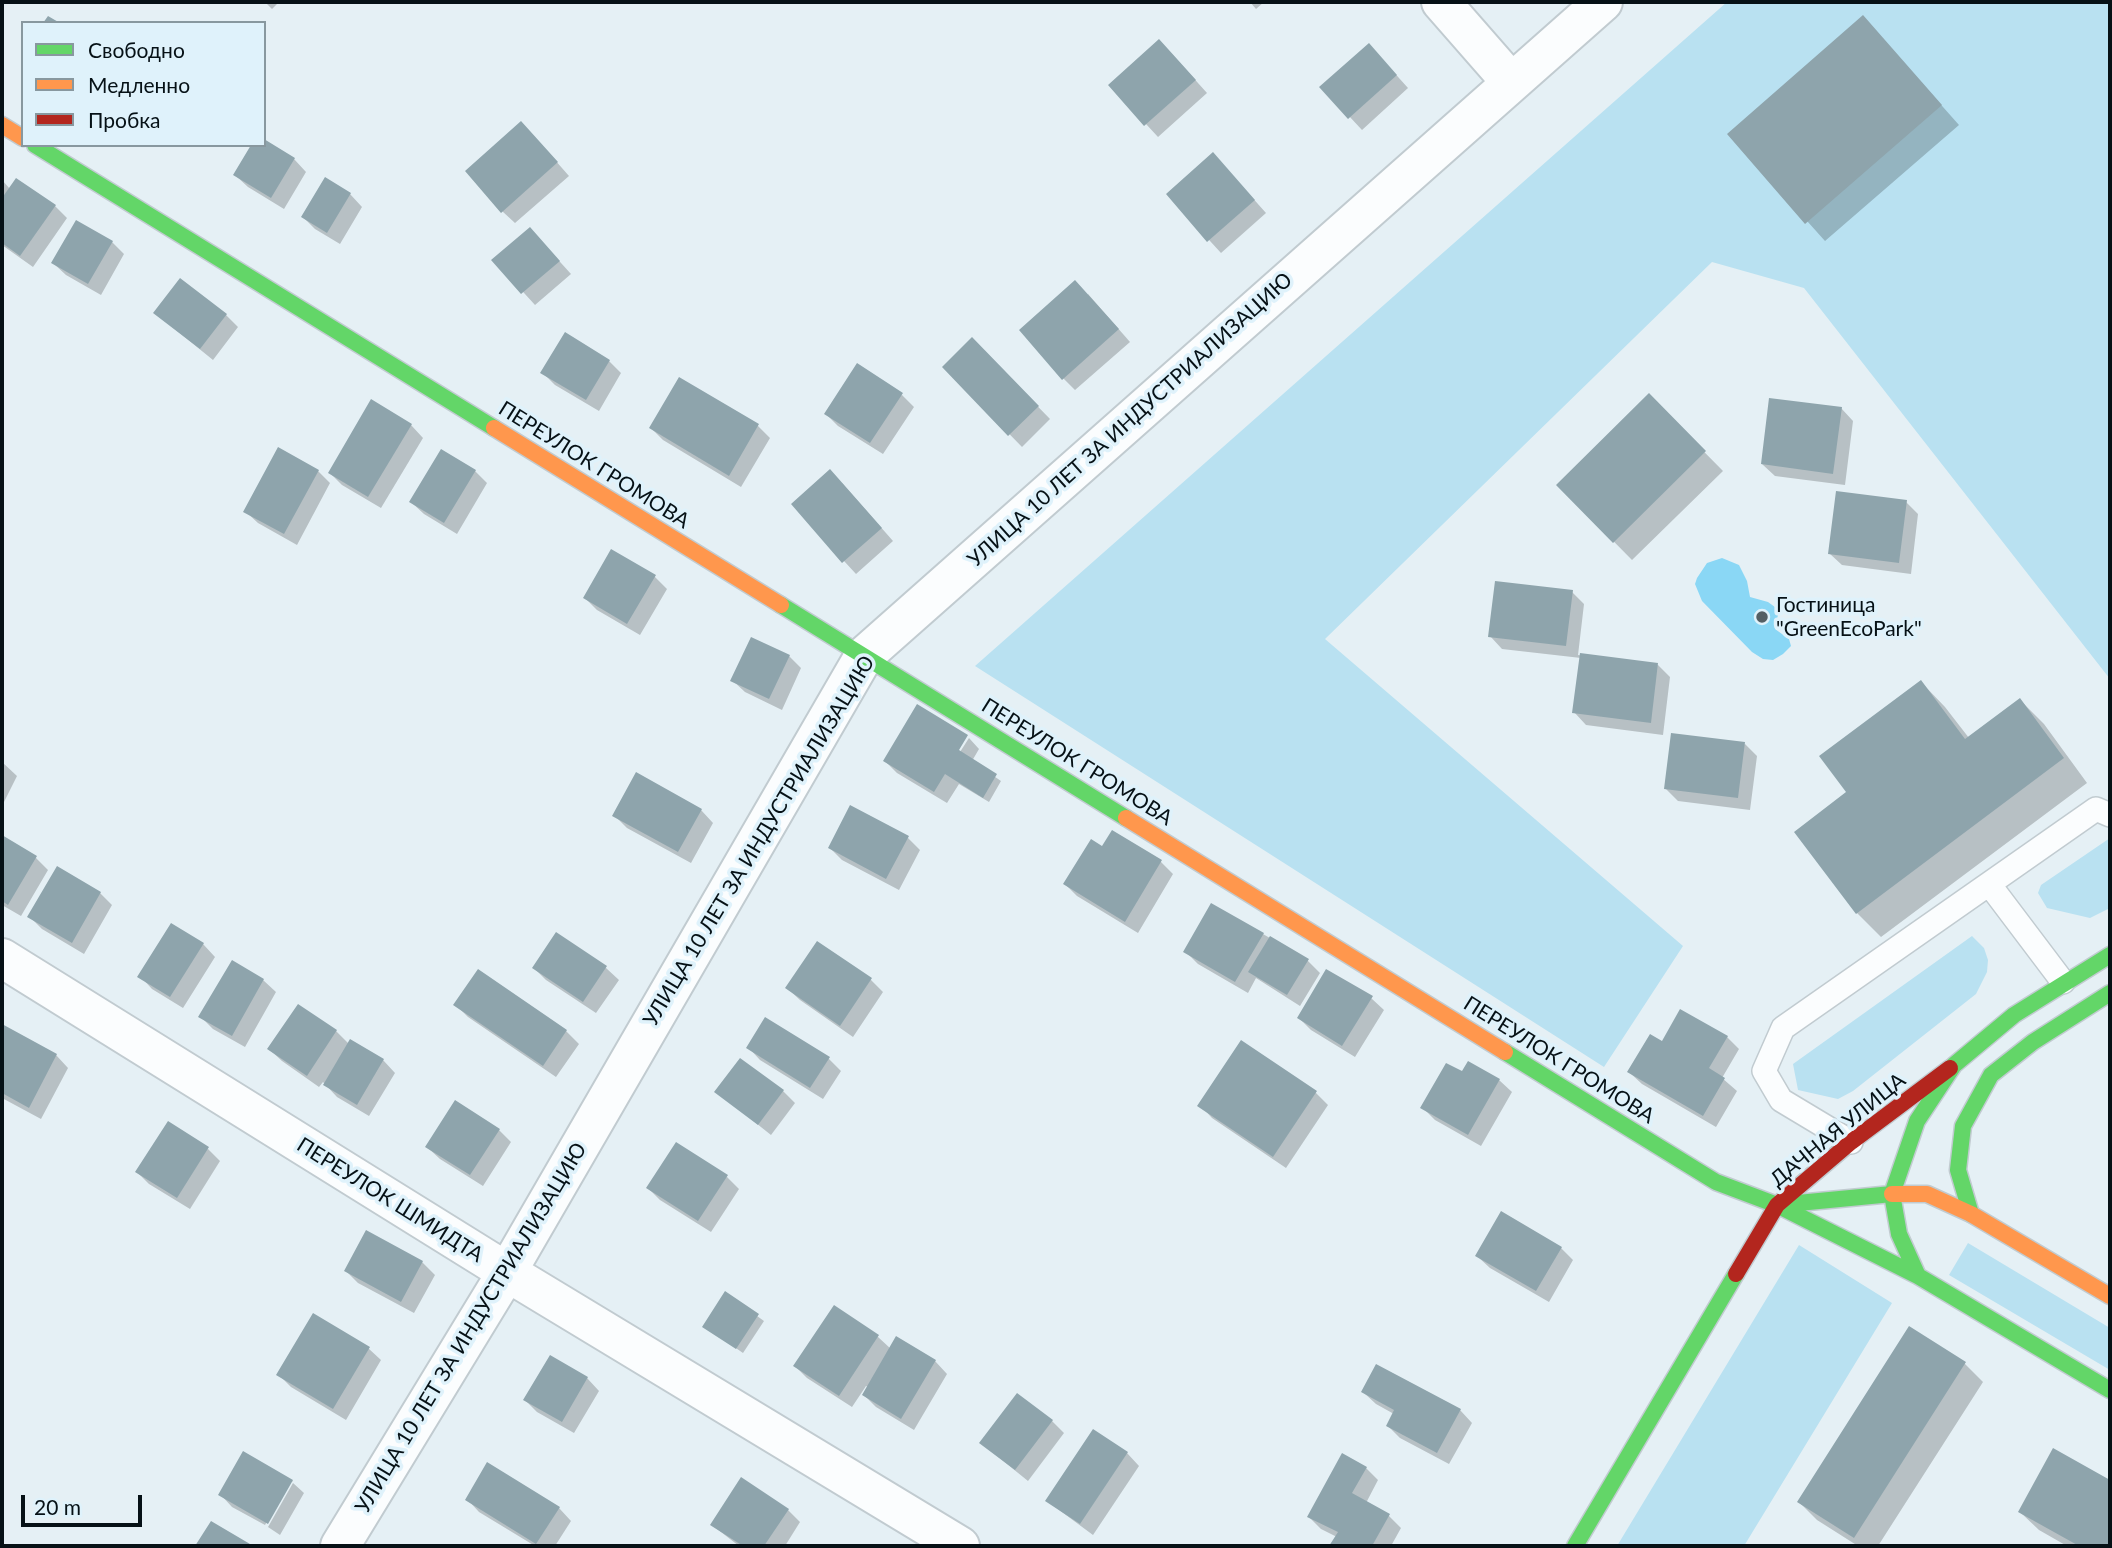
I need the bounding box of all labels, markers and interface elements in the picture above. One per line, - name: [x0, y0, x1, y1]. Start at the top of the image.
- legend: [21, 21, 266, 147]
- text: Свободно: [88, 37, 185, 62]
- text: Медленно: [88, 72, 190, 97]
- text: Пробка: [88, 107, 161, 132]
- street label: УЛИЦА 10 ЛЕТ ЗА ИНДУСТРИАЛИЗАЦИЮ: [963, 268, 1297, 572]
- street label: ПЕРЕУЛОК ГРОМОВА: [494, 396, 694, 534]
- place label: Гостиница "GreenEcoPark": [1776, 592, 1922, 642]
- marker: Гостиница "GreenEcoPark": [1754, 609, 1770, 625]
- street label: УЛИЦА 10 ЛЕТ ЗА ИНДУСТРИАЛИЗАЦИЮ: [638, 651, 880, 1031]
- street label: ПЕРЕУЛОК ГРОМОВА: [977, 693, 1177, 831]
- street label: ПЕРЕУЛОК ГРОМОВА: [1459, 991, 1659, 1129]
- street label: ДАЧНАЯ УЛИЦА: [1765, 1068, 1911, 1192]
- street label: ПЕРЕУЛОК ШМИДТА: [292, 1132, 488, 1268]
- street label: УЛИЦА 10 ЛЕТ ЗА ИНДУСТРИАЛИЗАЦИЮ: [350, 1138, 592, 1518]
- scale bar: [24, 1482, 145, 1526]
- text: 20 m: [34, 1494, 81, 1519]

